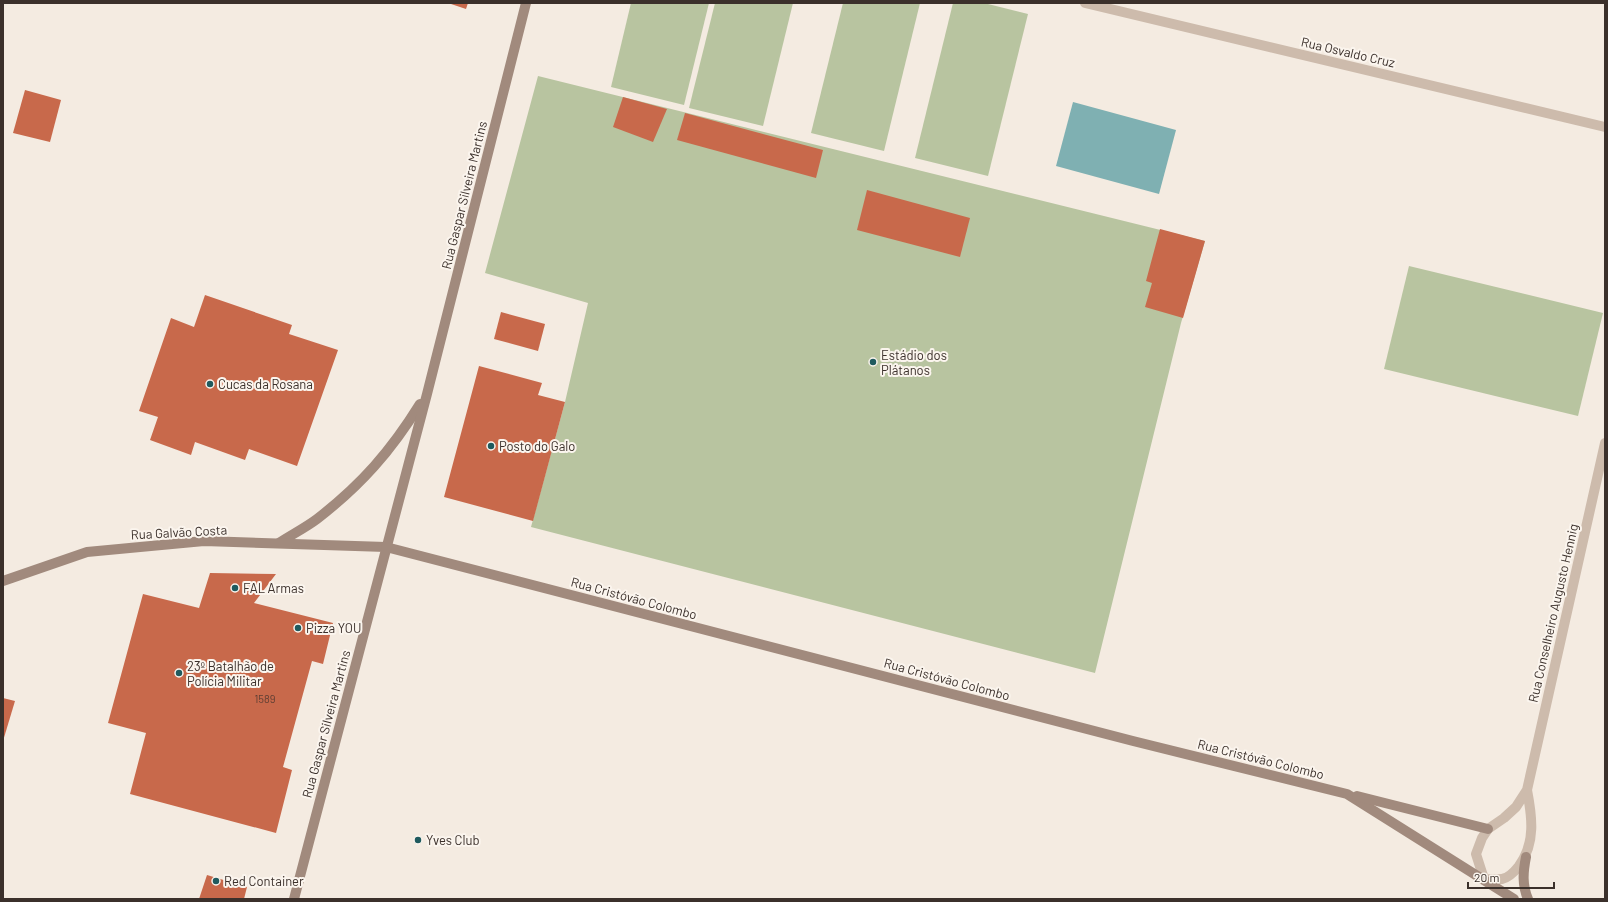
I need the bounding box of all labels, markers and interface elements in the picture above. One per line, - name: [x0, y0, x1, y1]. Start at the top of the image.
- street label: Rua Osvaldo Cruz: [1299, 33, 1397, 71]
- street label: Rua Gaspar Silveira Martins: [438, 119, 490, 271]
- place label: Estádio dos Plátanos: [881, 347, 947, 378]
- marker: Estádio dos Plátanos: [868, 357, 878, 367]
- place label: Cucas da Rosana: [218, 376, 313, 392]
- marker: Cucas da Rosana: [205, 379, 215, 389]
- place label: Posto do Galo: [499, 438, 575, 454]
- marker: Posto do Galo: [486, 441, 496, 451]
- street label: Rua Galvão Costa: [130, 521, 228, 543]
- street label: Rua Conselheiro Augusto Hennig: [1525, 522, 1581, 704]
- street label: Rua Cristóvão Colombo: [569, 573, 699, 623]
- place label: FAL Armas: [243, 580, 304, 596]
- marker: FAL Armas: [230, 583, 240, 593]
- place label: Pizza YOU: [306, 620, 361, 636]
- marker: Pizza YOU: [293, 623, 303, 633]
- street label: Rua Gaspar Silveira Martins: [299, 648, 353, 800]
- street label: Rua Cristóvão Colombo: [882, 654, 1012, 704]
- place label: 23º Batalhão de Polícia Militar: [187, 658, 274, 689]
- marker: 23º Batalhão de Polícia Militar: [174, 668, 184, 678]
- house number: 1589: [255, 692, 276, 705]
- street label: Rua Cristóvão Colombo: [1196, 736, 1326, 782]
- place label: Yves Club: [426, 832, 480, 848]
- marker: Yves Club: [413, 835, 423, 845]
- scale bar: [1468, 864, 1554, 890]
- text: 20 m: [1474, 870, 1500, 884]
- place label: Red Container: [224, 873, 304, 889]
- marker: Red Container: [211, 876, 221, 886]

